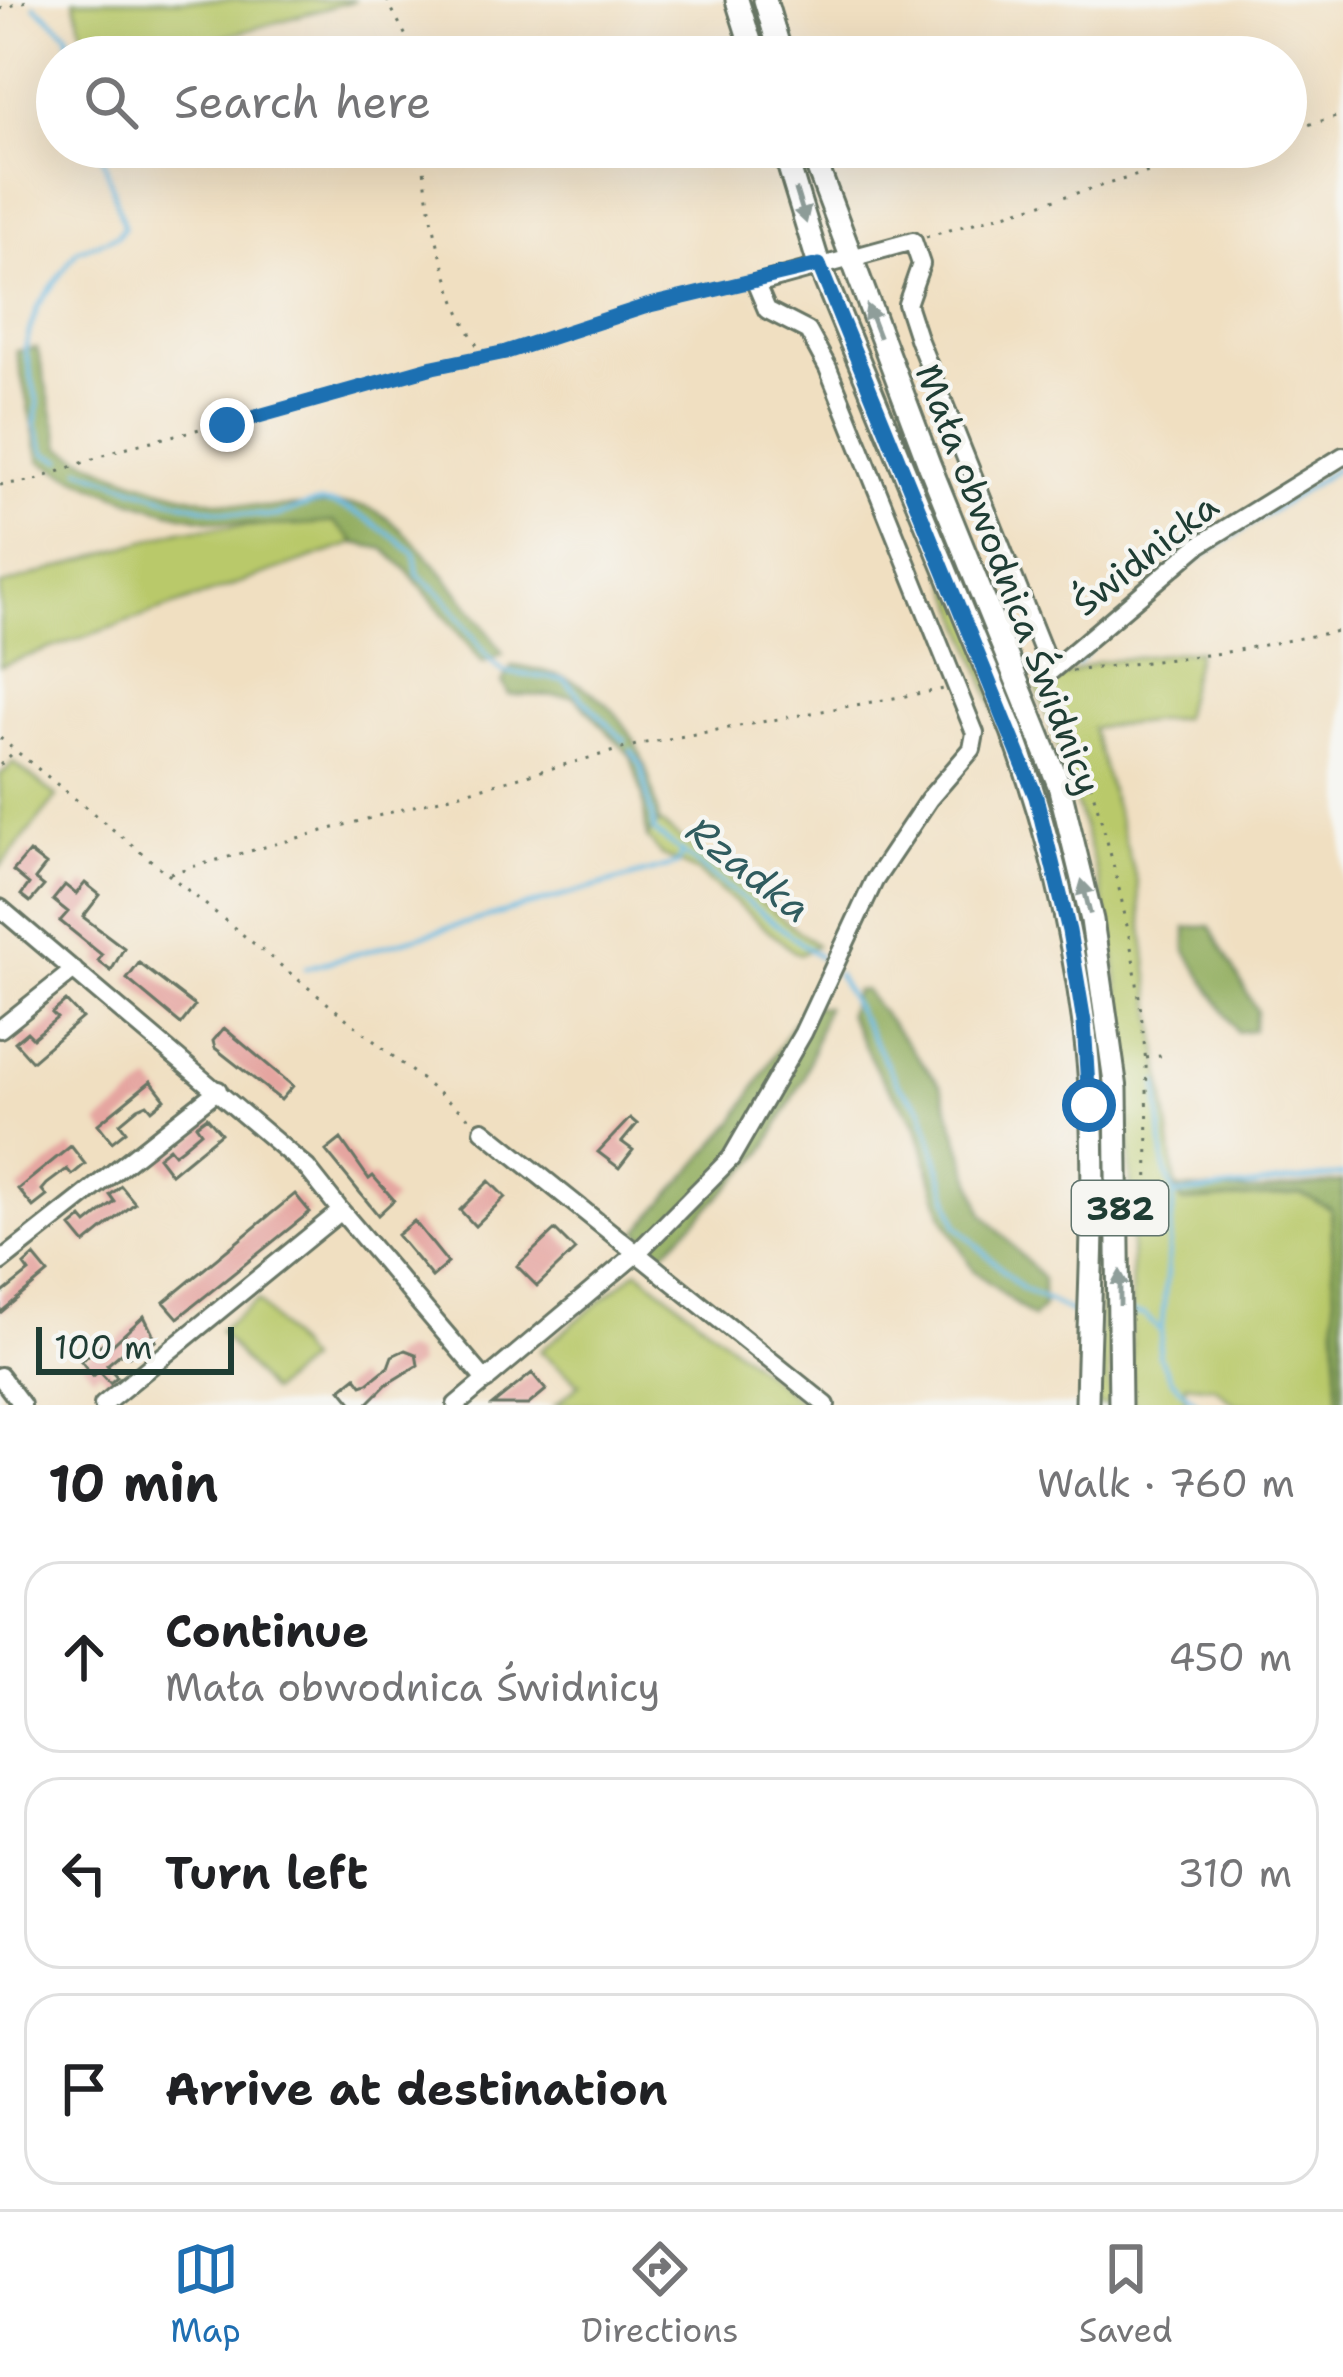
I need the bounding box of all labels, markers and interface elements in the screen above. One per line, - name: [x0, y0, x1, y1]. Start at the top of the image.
- search box: [36, 36, 1307, 168]
- icon: search: [78, 69, 144, 135]
- text: Search here: [174, 72, 431, 132]
- one-way arrow: [793, 188, 811, 225]
- one-way arrow: [863, 302, 882, 338]
- street label: Mała obwodnica Świdnicy: [904, 357, 1113, 801]
- route end: [200, 398, 254, 452]
- street label: Świdnicka: [1062, 482, 1229, 627]
- water label: Rzadka: [676, 804, 822, 934]
- one-way arrow: [1076, 879, 1095, 916]
- route start: [1062, 1078, 1116, 1132]
- road number: 382: [1072, 1181, 1168, 1235]
- one-way arrow: [1110, 1268, 1130, 1306]
- scale bar: [36, 1321, 234, 1374]
- text: 100 m: [54, 1325, 153, 1370]
- text: 10 min: [48, 1449, 218, 1517]
- text: Walk · 760 m: [1037, 1457, 1295, 1509]
- text: Continue: [165, 1601, 369, 1661]
- icon: ahead: [51, 1624, 117, 1690]
- text: 450 m: [1168, 1631, 1292, 1683]
- text: Mała obwodnica Świdnicy: [165, 1661, 660, 1713]
- icon: left: [51, 1840, 117, 1906]
- text: Turn left: [165, 1843, 368, 1903]
- text: 310 m: [1177, 1847, 1292, 1899]
- icon: arrive: [51, 2056, 117, 2122]
- text: Arrive at destination: [165, 2059, 668, 2119]
- tab: Map: [170, 2236, 241, 2353]
- tab: Directions: [581, 2236, 739, 2353]
- tab: Saved: [1079, 2236, 1173, 2353]

